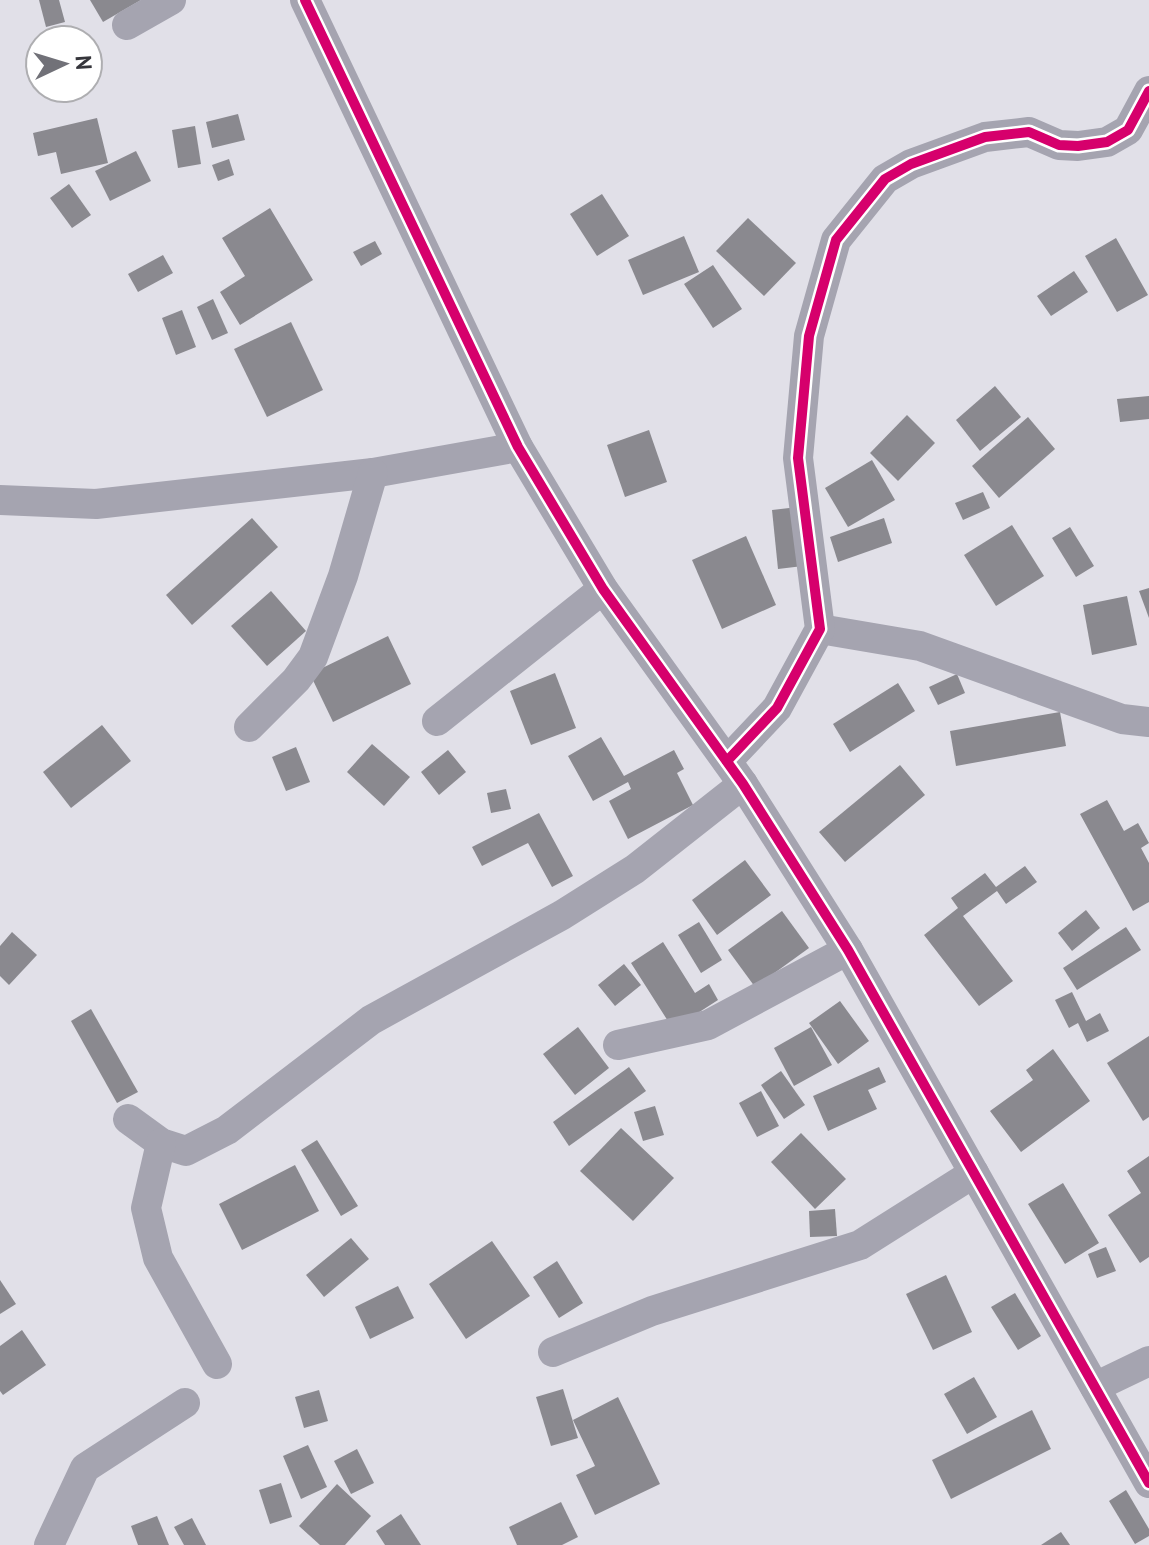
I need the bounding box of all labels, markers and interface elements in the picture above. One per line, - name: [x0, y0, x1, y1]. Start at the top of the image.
- north arrow: [24, 24, 104, 104]
- text: N: [69, 54, 98, 71]

